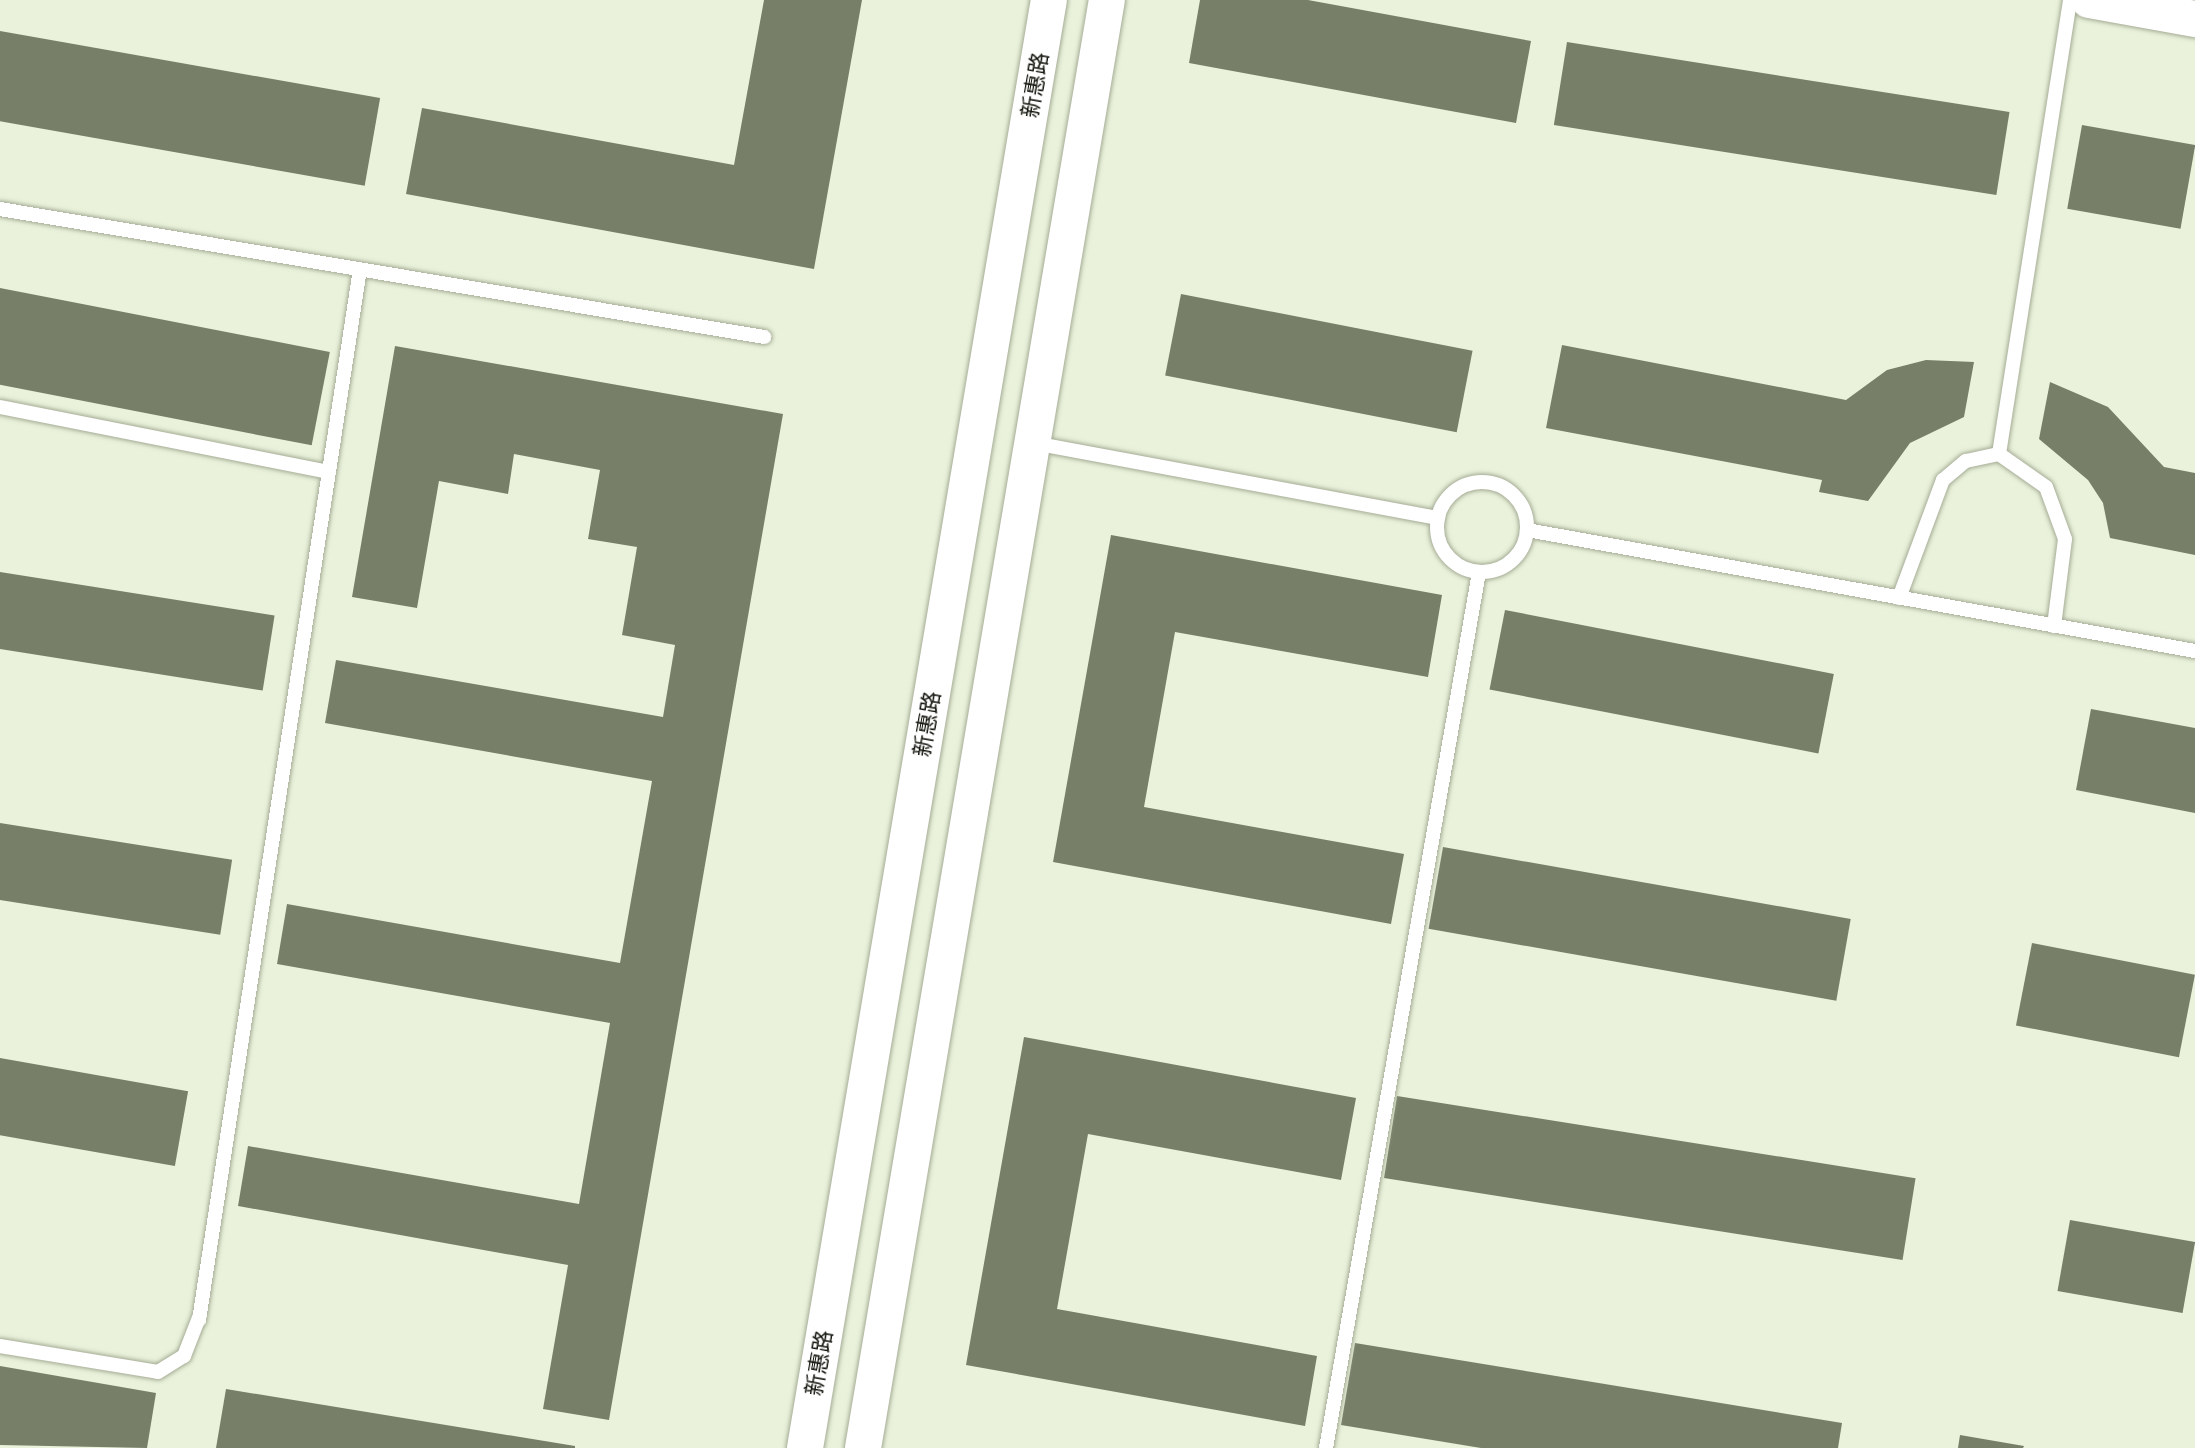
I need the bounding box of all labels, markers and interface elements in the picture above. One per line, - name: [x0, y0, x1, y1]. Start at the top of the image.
- street label: 新惠路: [1016, 50, 1054, 120]
- street label: 新惠路: [908, 689, 946, 759]
- street label: 新惠路: [800, 1328, 838, 1398]

